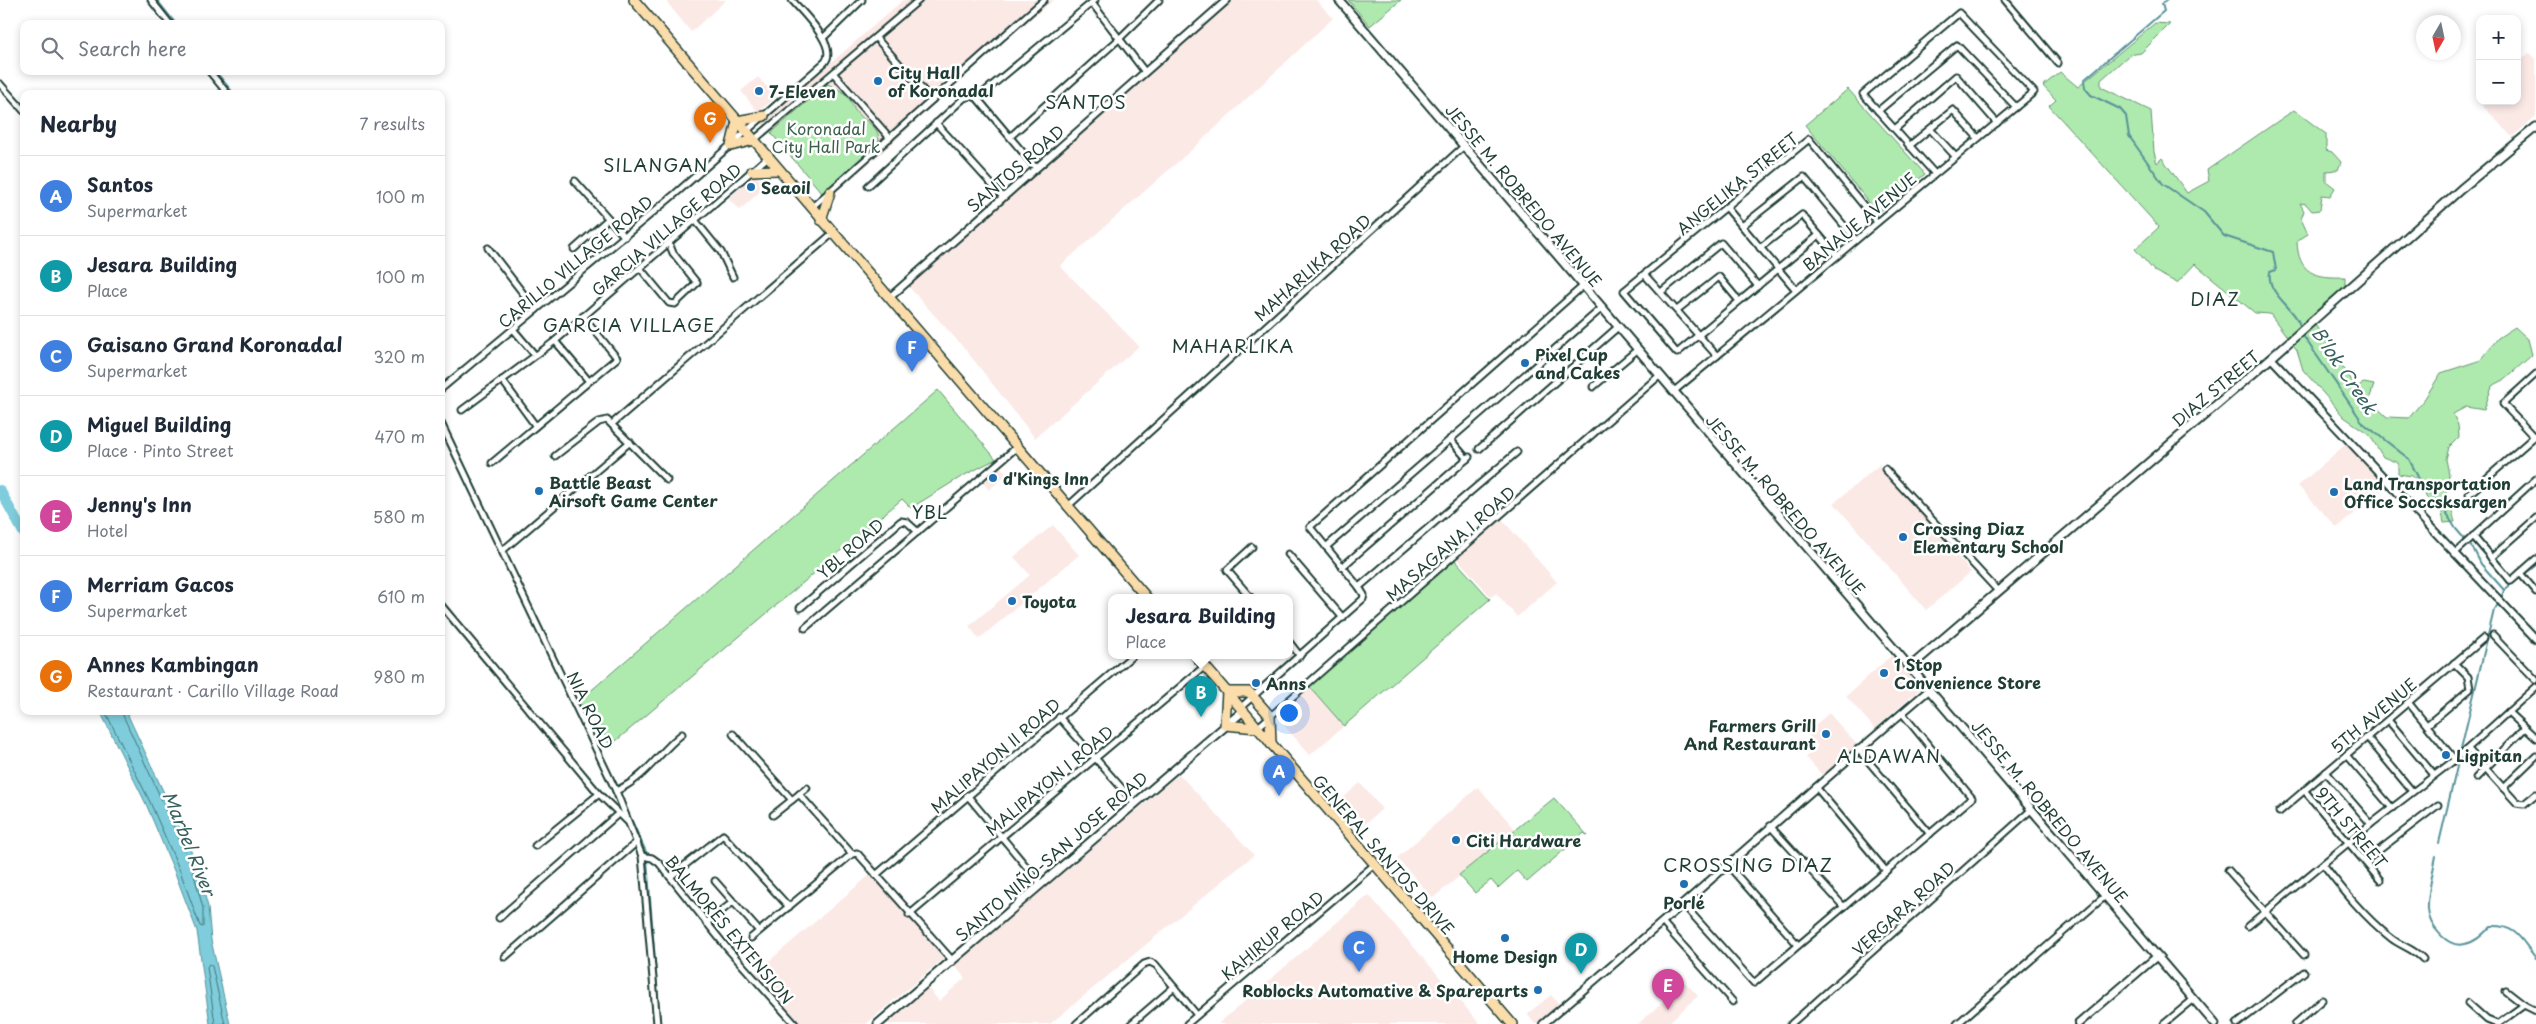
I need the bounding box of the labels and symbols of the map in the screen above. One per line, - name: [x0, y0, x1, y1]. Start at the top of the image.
- north arrow: [2416, 15, 2461, 60]
- place label: City Hall of Koronadal: [888, 60, 994, 102]
- marker: City Hall of Koronadal: [872, 75, 884, 87]
- place label: 7-Eleven: [769, 79, 836, 103]
- marker: 7-Eleven: [753, 85, 765, 97]
- district label: SANTOS: [1045, 88, 1127, 115]
- street label: JESSE M. ROBREDO AVENUE: [1440, 98, 1608, 292]
- pin: G: [694, 102, 726, 143]
- park label: Koronadal City Hall Park: [772, 116, 881, 158]
- street label: SANTOS ROAD: [961, 119, 1069, 217]
- street label: ANGELIKA STREET: [1671, 126, 1803, 240]
- district label: SILANGAN: [603, 151, 709, 178]
- street label: GARCIA VILLAGE ROAD: [586, 157, 746, 301]
- street label: BANAUE AVENUE: [1797, 166, 1921, 276]
- place label: Seaoil: [761, 175, 811, 199]
- marker: Seaoil: [745, 181, 757, 193]
- street label: CARILLO VILLAGE ROAD: [492, 189, 658, 333]
- street label: MAHARLIKA ROAD: [1248, 208, 1376, 326]
- district label: DIAZ: [2190, 285, 2240, 312]
- district label: GARCIA VILLAGE: [543, 311, 715, 338]
- water label: B'lok Creek: [2306, 321, 2385, 420]
- pin: F: [896, 331, 928, 372]
- district label: MAHARLIKA: [1172, 332, 1294, 359]
- place label: Pixel Cup and Cakes: [1535, 342, 1620, 384]
- street label: DIAZ STREET: [2166, 344, 2264, 432]
- marker: Pixel Cup and Cakes: [1519, 357, 1531, 369]
- street label: JESSE M. ROBREDO AVENUE: [1701, 408, 1871, 600]
- place label: d'Kings Inn: [1003, 466, 1089, 490]
- place label: Battle Beast Airsoft Game Center: [549, 470, 718, 512]
- place label: Land Transportation Office Soccsksargen: [2344, 471, 2511, 513]
- marker: d'Kings Inn: [987, 472, 999, 484]
- street label: MASAGANA I ROAD: [1380, 480, 1520, 606]
- marker: Battle Beast Airsoft Game Center: [533, 485, 545, 497]
- marker: Land Transportation Office Soccsksargen: [2328, 486, 2340, 498]
- district label: YBL: [912, 498, 948, 525]
- street label: YBL ROAD: [811, 512, 889, 584]
- place label: Crossing Diaz Elementary School: [1913, 516, 2064, 558]
- marker: Crossing Diaz Elementary School: [1897, 531, 1909, 543]
- place label: Toyota: [1022, 589, 1077, 613]
- marker: Toyota: [1006, 595, 1018, 607]
- place label: 1 Stop Convenience Store: [1894, 652, 2041, 694]
- street label: NIA ROAD: [562, 667, 620, 753]
- marker: 1 Stop Convenience Store: [1878, 667, 1890, 679]
- place label: Anns: [1266, 671, 1306, 695]
- street label: 5TH AVENUE: [2325, 672, 2421, 758]
- pin: B: [1185, 676, 1217, 717]
- marker: Anns: [1250, 677, 1262, 689]
- street label: MALIPAYON II ROAD: [925, 692, 1065, 818]
- your location: [1276, 700, 1302, 726]
- place label: Farmers Grill And Restaurant: [1684, 713, 1816, 755]
- street label: JESSE M. ROBREDO AVENUE: [1966, 714, 2134, 908]
- street label: MALIPAYON I ROAD: [980, 719, 1118, 841]
- marker: Farmers Grill And Restaurant: [1820, 728, 1832, 740]
- district label: ALDAWAN: [1837, 742, 1941, 769]
- place label: Ligpitan: [2456, 743, 2522, 767]
- marker: Ligpitan: [2440, 749, 2452, 761]
- pin: A: [1263, 755, 1295, 796]
- street label: SANTO NIÑO-SAN JOSE ROAD: [949, 765, 1153, 947]
- street label: GENERAL SANTOS DRIVE: [1308, 769, 1460, 939]
- street label: 9TH STREET: [2311, 781, 2393, 873]
- water label: Marbel River: [157, 787, 224, 902]
- place label: Citi Hardware: [1466, 828, 1581, 852]
- marker: Citi Hardware: [1450, 834, 1462, 846]
- street label: BALMORES EXTENSION: [660, 849, 800, 1009]
- district label: CROSSING DIAZ: [1663, 850, 1833, 878]
- street label: VERGARA ROAD: [1846, 855, 1960, 961]
- marker: Porlé: [1678, 878, 1690, 890]
- street label: KAHIRUP ROAD: [1215, 885, 1329, 985]
- place label: Porlé: [1663, 890, 1705, 914]
- pin: C: [1343, 931, 1375, 972]
- marker: Home Design: [1499, 932, 1511, 944]
- pin: D: [1565, 933, 1597, 974]
- place label: Home Design: [1452, 944, 1558, 968]
- pin: E: [1652, 969, 1684, 1010]
- place label: Roblocks Automative & Spareparts: [1242, 978, 1528, 1002]
- marker: Roblocks Automative & Spareparts: [1532, 984, 1544, 996]

